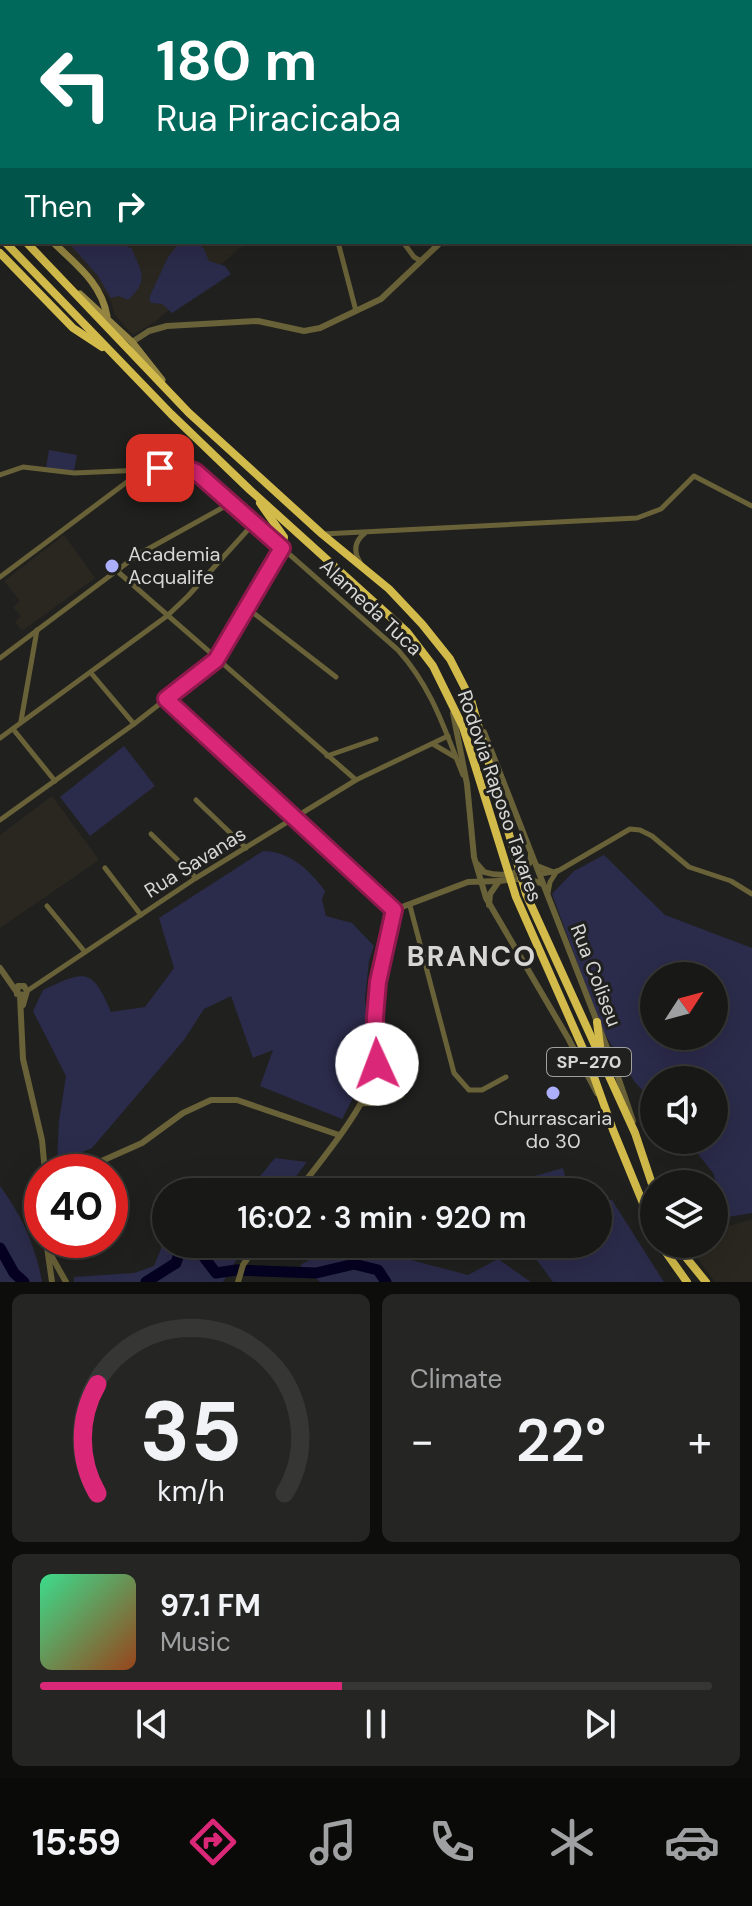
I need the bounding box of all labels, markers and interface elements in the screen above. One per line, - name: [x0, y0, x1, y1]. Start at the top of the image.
- text: 180 m: [156, 24, 317, 97]
- icon: left: [24, 32, 128, 136]
- text: Rua Piracicaba: [156, 95, 401, 142]
- icon: right: [108, 184, 152, 228]
- text: Then: [24, 187, 92, 226]
- pin: [126, 434, 194, 502]
- icon: arrive: [138, 446, 182, 490]
- place label: Academia Acqualife: [128, 541, 220, 590]
- street label: Alameda Tuca: [314, 553, 428, 661]
- marker: Academia Acqualife: [103, 557, 121, 575]
- street label: Rodovia Raposo Tavares: [452, 687, 548, 905]
- street label: Rua Savanas: [139, 821, 251, 903]
- street label: Rua Coliseu: [565, 920, 627, 1030]
- district label: BRANCO: [407, 938, 537, 975]
- north arrow: [640, 962, 728, 1050]
- map controls: [640, 962, 728, 1258]
- position arrow: [335, 1022, 419, 1106]
- road number: SP-270: [547, 1048, 631, 1076]
- button: sound: [640, 1066, 728, 1154]
- marker: Churrascaria do 30: [544, 1084, 562, 1102]
- place label: Churrascaria do 30: [494, 1105, 612, 1154]
- speed limit sign: 40: [24, 1154, 128, 1258]
- button: layers: [640, 1170, 728, 1258]
- text: 16:02 · 3 min · 920 m: [237, 1198, 527, 1237]
- text: Climate: [410, 1362, 502, 1396]
- text: 35: [140, 1377, 242, 1486]
- text: 22°: [516, 1401, 606, 1480]
- text: −: [410, 1412, 434, 1470]
- text: +: [688, 1412, 712, 1470]
- text: km/h: [157, 1473, 225, 1510]
- text: 97.1 FM: [160, 1586, 261, 1625]
- text: Music: [160, 1625, 231, 1659]
- icon: previous: [130, 1702, 174, 1746]
- icon: pause: [354, 1702, 398, 1746]
- icon: next: [578, 1702, 622, 1746]
- icon: directions: [185, 1814, 241, 1870]
- icon: music: [305, 1814, 361, 1870]
- icon: phone: [424, 1814, 480, 1870]
- icon: climate: [544, 1814, 600, 1870]
- icon: car: [664, 1814, 720, 1870]
- text: 15:59: [32, 1819, 121, 1866]

